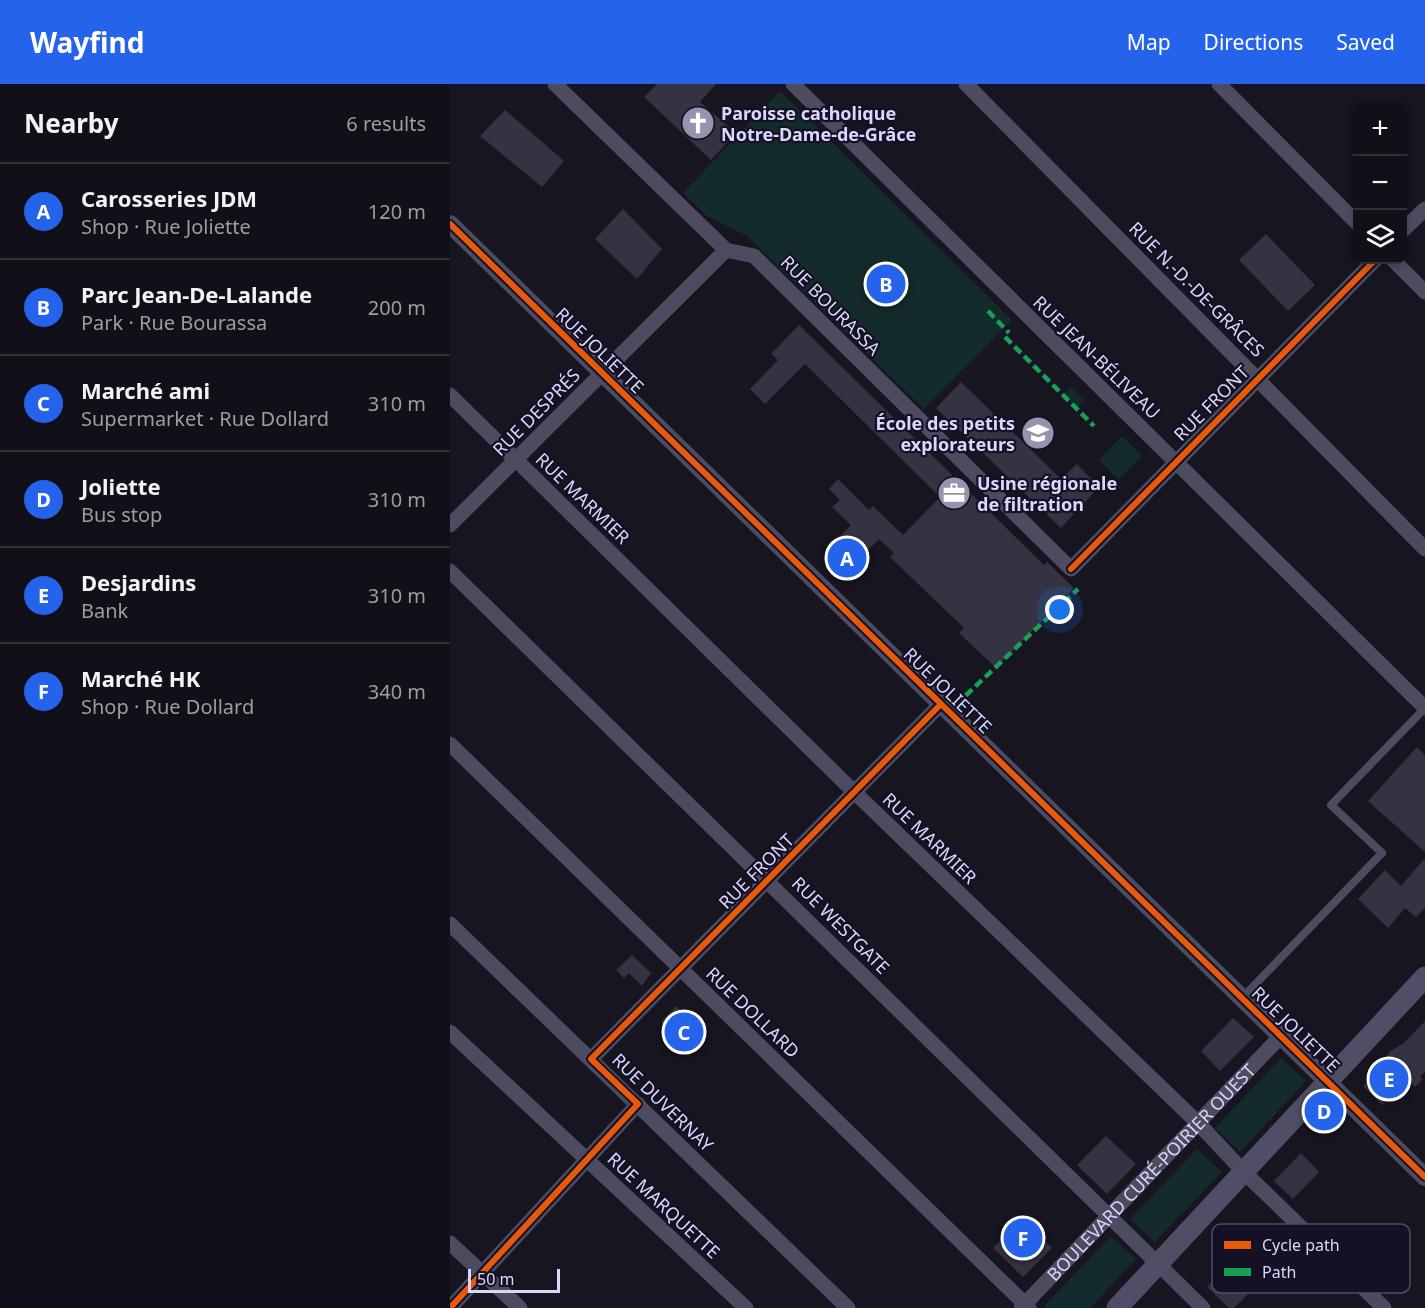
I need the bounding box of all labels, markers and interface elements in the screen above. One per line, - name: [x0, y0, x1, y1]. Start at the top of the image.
- text: Wayfind: [30, 23, 144, 61]
- text: Map: [1127, 28, 1171, 56]
- text: Directions: [1204, 28, 1303, 56]
- text: Saved: [1336, 28, 1395, 56]
- place label: Paroisse catholique Notre-Dame-de-Grâce: [721, 101, 916, 146]
- map controls: [1353, 102, 1407, 264]
- button: +: [1353, 102, 1407, 156]
- text: Nearby: [24, 105, 119, 141]
- church icon: Paroisse catholique Notre-Dame-de-Grâce: [680, 105, 716, 141]
- text: 6 results: [346, 110, 426, 137]
- button: −: [1353, 156, 1407, 210]
- text: Carosseries JDM: [81, 183, 257, 213]
- text: A: [37, 198, 50, 225]
- text: 120 m: [368, 198, 426, 225]
- button: layers: [1353, 210, 1407, 264]
- text: Shop · Rue Joliette: [81, 213, 251, 240]
- street label: RUE N.-D.-DE-GRÂCES: [1124, 216, 1270, 362]
- street label: RUE BOURASSA: [777, 251, 885, 359]
- pin: B: [866, 262, 906, 306]
- text: Parc Jean-De-Lalande: [81, 279, 312, 309]
- street label: RUE JEAN-BÉLIVEAU: [1028, 290, 1166, 424]
- text: B: [37, 294, 50, 321]
- text: 200 m: [368, 294, 426, 321]
- street label: RUE JOLIETTE: [551, 302, 649, 398]
- text: Park · Rue Bourassa: [81, 309, 267, 336]
- street label: RUE FRONT: [1168, 360, 1254, 446]
- street label: RUE DESPRÉS: [487, 363, 585, 461]
- text: Marché ami: [81, 375, 210, 405]
- text: C: [37, 390, 50, 417]
- text: 310 m: [368, 390, 426, 417]
- text: Supermarket · Rue Dollard: [81, 405, 329, 432]
- place label: École des petits explorateurs: [876, 411, 1015, 456]
- school or university icon: École des petits explorateurs: [1020, 415, 1056, 451]
- street label: RUE MARMIER: [531, 447, 635, 549]
- text: Joliette: [81, 471, 161, 501]
- place label: Usine régionale de filtration: [977, 471, 1117, 516]
- office icon: Usine régionale de filtration: [936, 475, 972, 511]
- text: D: [36, 486, 51, 513]
- text: 310 m: [368, 486, 426, 513]
- text: Bus stop: [81, 501, 162, 528]
- pin: A: [828, 536, 866, 580]
- text: Desjardins: [81, 567, 196, 597]
- text: E: [38, 582, 49, 609]
- text: 310 m: [368, 582, 426, 609]
- your location: [1045, 595, 1074, 624]
- text: Bank: [81, 597, 128, 624]
- street label: RUE JOLIETTE: [899, 642, 997, 738]
- text: Marché HK: [81, 663, 200, 693]
- text: F: [38, 678, 49, 705]
- text: 340 m: [368, 678, 426, 705]
- text: Shop · Rue Dollard: [81, 693, 254, 720]
- street label: RUE MARMIER: [878, 787, 982, 889]
- street label: RUE FRONT: [713, 828, 799, 914]
- street label: RUE WESTGATE: [787, 871, 895, 979]
- street label: RUE DOLLARD: [701, 961, 805, 1063]
- street label: RUE JOLIETTE: [1247, 981, 1345, 1077]
- pin: C: [664, 1010, 704, 1054]
- street label: RUE DUVERNAY: [607, 1048, 719, 1157]
- pin: E: [1370, 1056, 1408, 1102]
- street label: BOULEVARD CURÉ-POIRIER OUEST: [1041, 1058, 1260, 1286]
- pin: D: [1304, 1088, 1344, 1134]
- street label: RUE MARQUETTE: [603, 1147, 725, 1263]
- pin: F: [1004, 1216, 1042, 1260]
- legend: [1212, 1224, 1410, 1293]
- text: Cycle path: [1262, 1234, 1340, 1256]
- text: Path: [1262, 1261, 1296, 1283]
- scale bar: [468, 1266, 560, 1294]
- text: 50 m: [477, 1268, 514, 1290]

